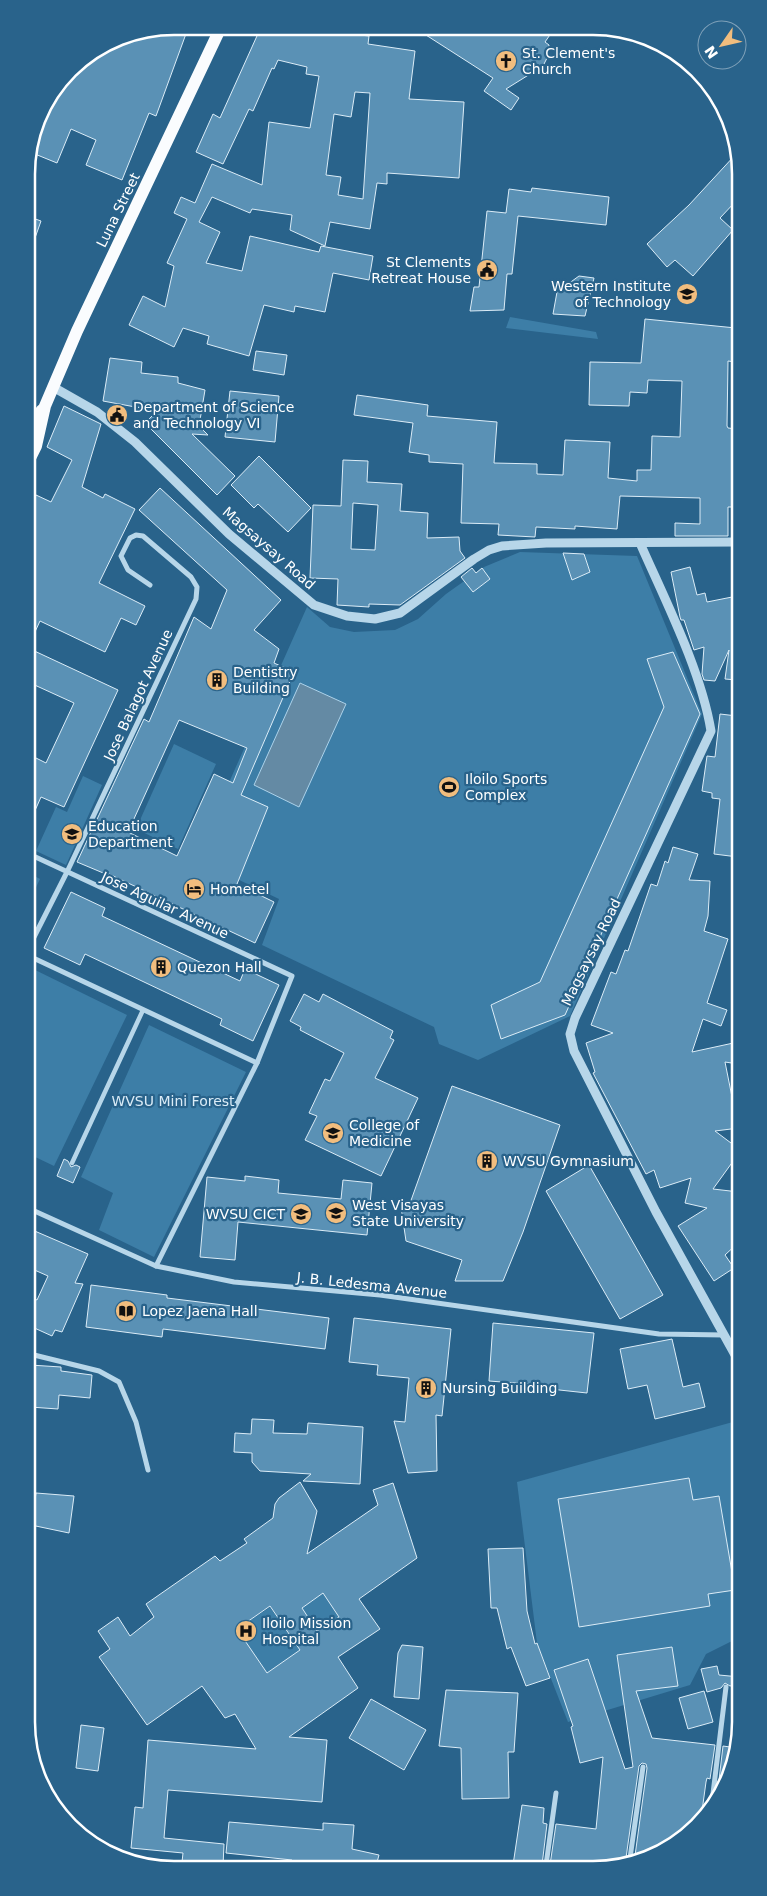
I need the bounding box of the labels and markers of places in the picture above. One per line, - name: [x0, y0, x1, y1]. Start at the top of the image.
- place label: St. Clement's Church: [522, 45, 615, 77]
- church icon: St. Clement's Church: [494, 49, 518, 73]
- place label: St Clements Retreat House: [371, 254, 471, 286]
- public building icon: St Clements Retreat House: [475, 258, 499, 282]
- place label: Western Institute of Technology: [551, 278, 671, 310]
- school or university icon: Western Institute of Technology: [675, 282, 699, 306]
- place label: Department of Science and Technology VI: [133, 399, 294, 431]
- public building icon: Department of Science and Technology VI: [105, 403, 129, 427]
- place label: Dentistry Building: [233, 664, 297, 696]
- building icon: Dentistry Building: [205, 668, 229, 692]
- place label: Iloilo Sports Complex: [465, 771, 547, 803]
- sports icon: Iloilo Sports Complex: [437, 775, 461, 799]
- place label: Education Department: [88, 818, 173, 850]
- school or university icon: Education Department: [60, 822, 84, 846]
- hotel icon: Hometel: [182, 877, 206, 901]
- place label: Hometel: [210, 881, 269, 897]
- building icon: Quezon Hall: [149, 955, 173, 979]
- place label: Quezon Hall: [177, 959, 262, 975]
- place label: College of Medicine: [349, 1117, 420, 1149]
- school or university icon: College of Medicine: [321, 1121, 345, 1145]
- building icon: WVSU Gymnasium: [475, 1149, 499, 1173]
- place label: WVSU Gymnasium: [503, 1153, 634, 1169]
- place label: West Visayas State University: [352, 1197, 464, 1229]
- school or university icon: West Visayas State University: [324, 1201, 348, 1225]
- school or university icon: WVSU CICT: [289, 1202, 313, 1226]
- place label: WVSU CICT: [206, 1206, 285, 1222]
- library icon: Lopez Jaena Hall: [114, 1299, 138, 1323]
- place label: Lopez Jaena Hall: [142, 1303, 258, 1319]
- building icon: Nursing Building: [414, 1376, 438, 1400]
- place label: Nursing Building: [442, 1380, 557, 1396]
- place label: Iloilo Mission Hospital: [262, 1615, 351, 1647]
- hospital icon: Iloilo Mission Hospital: [234, 1619, 258, 1643]

